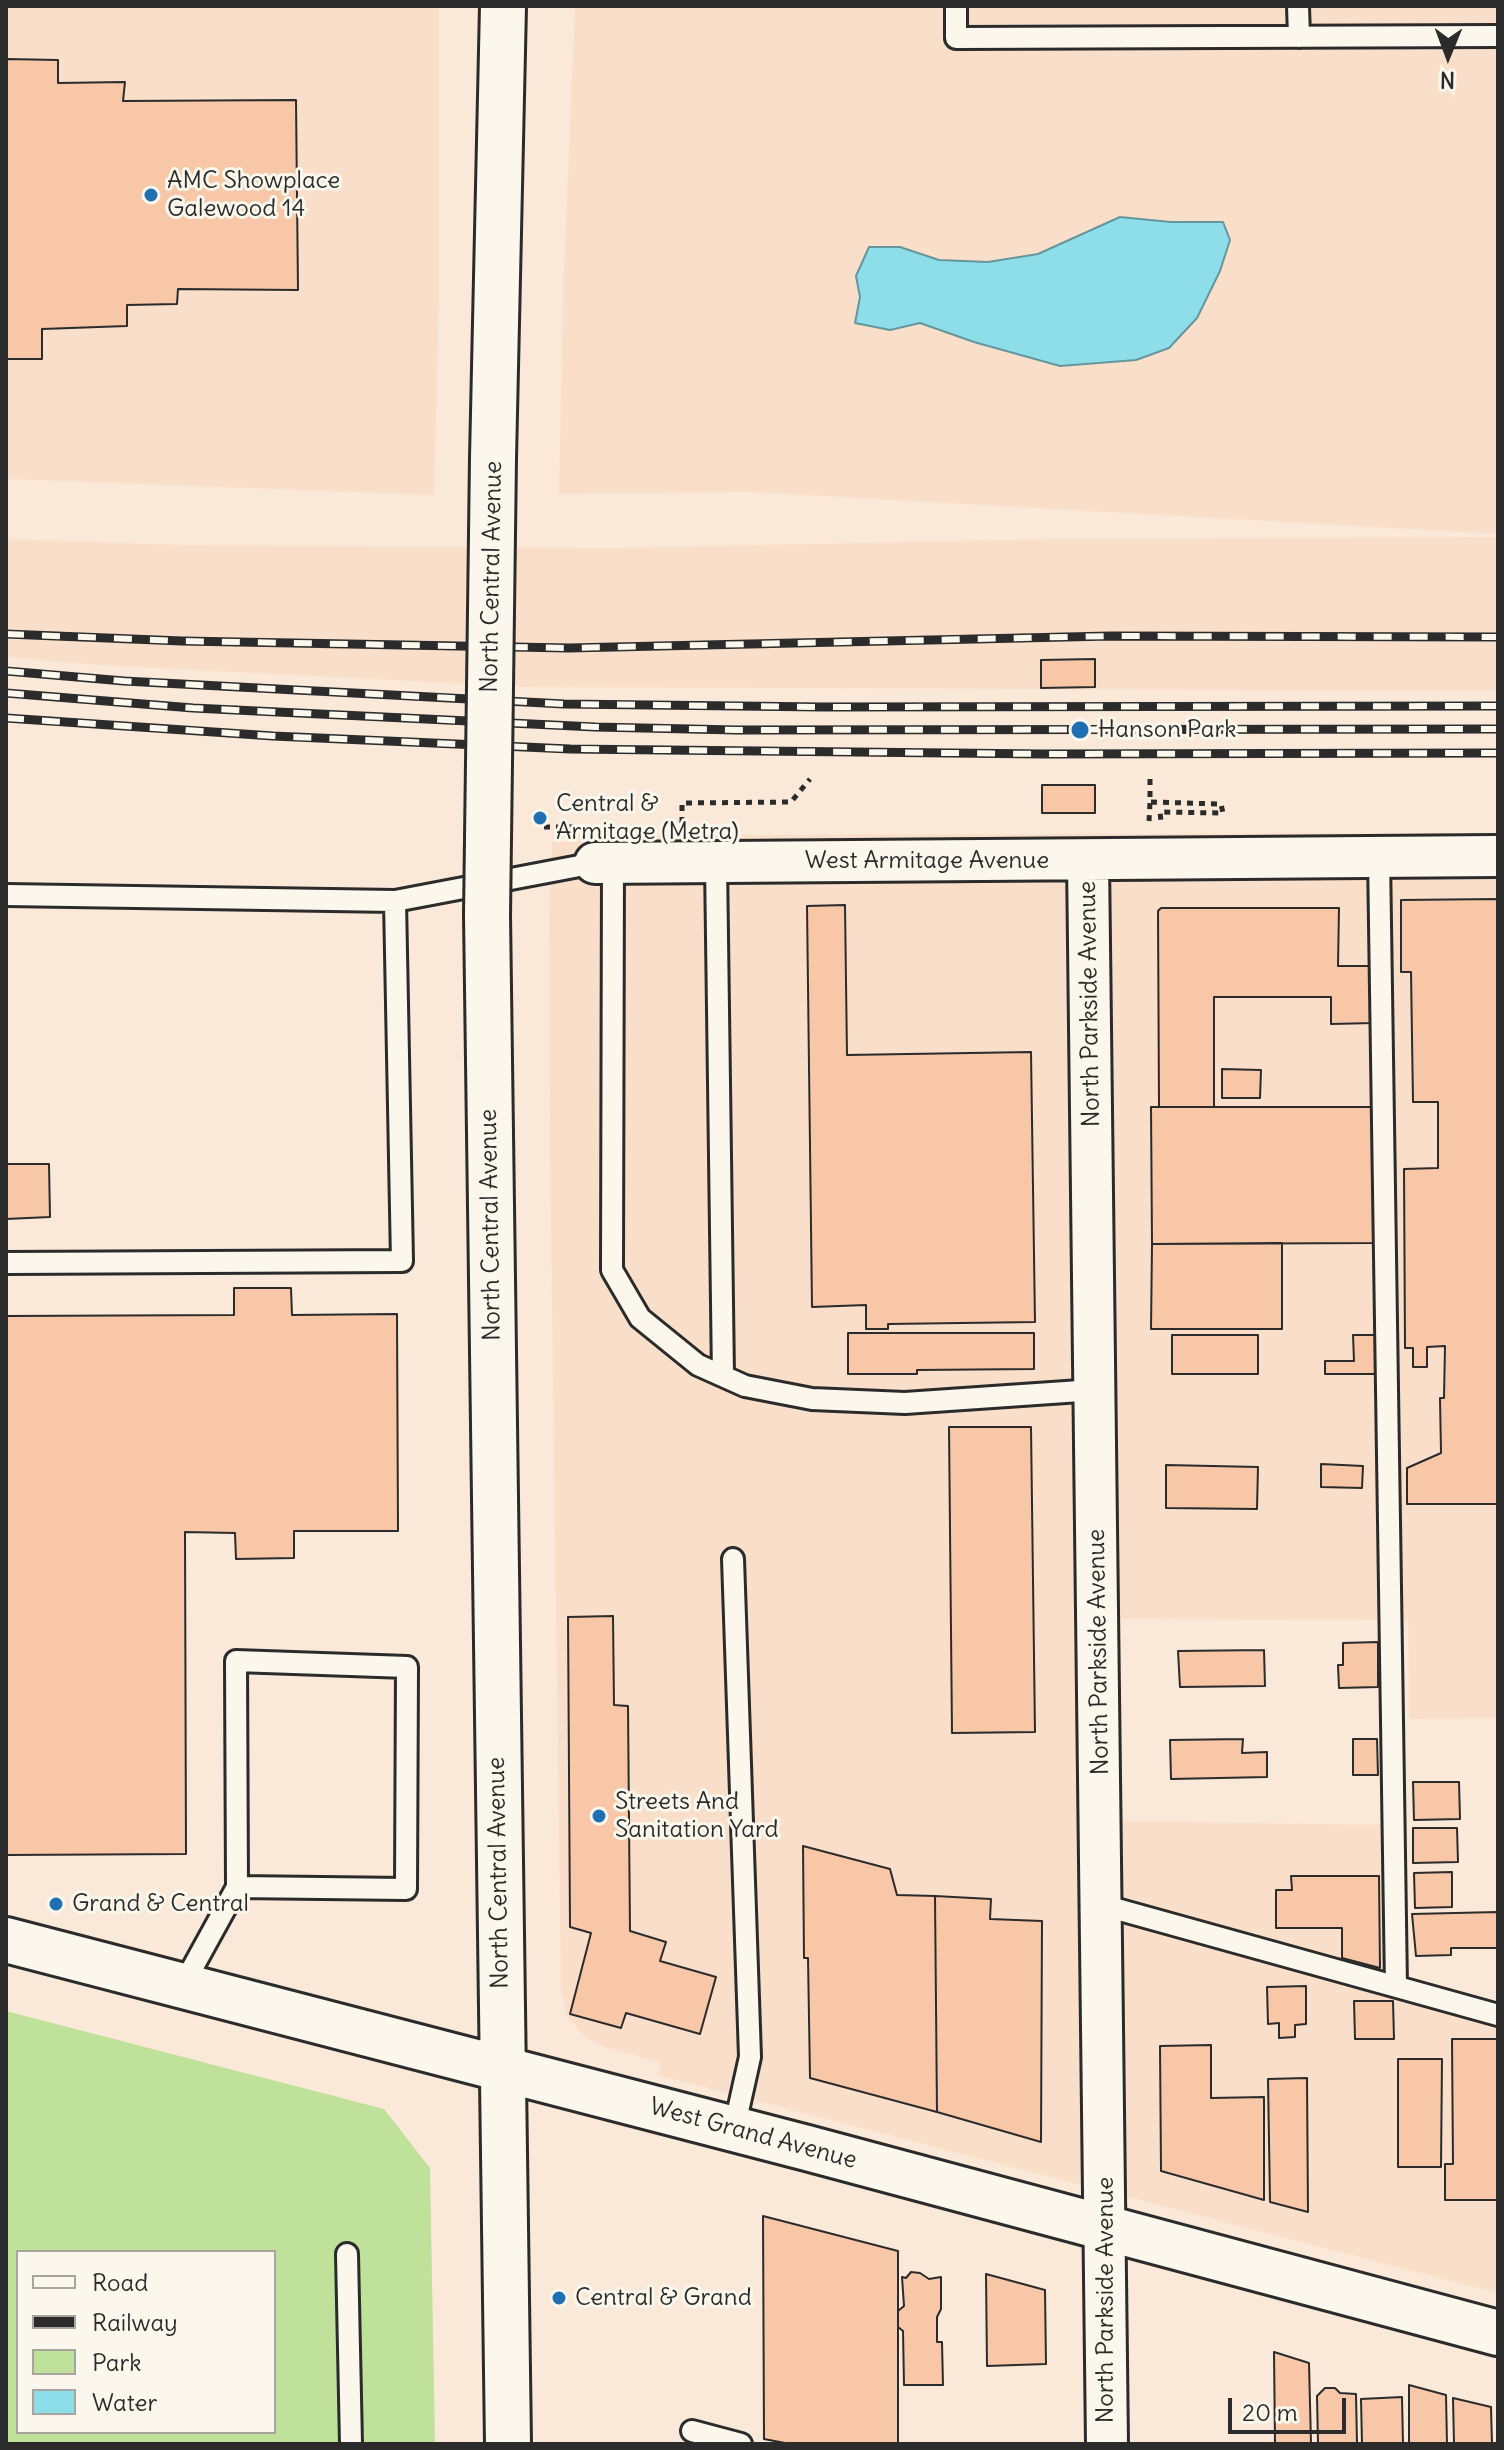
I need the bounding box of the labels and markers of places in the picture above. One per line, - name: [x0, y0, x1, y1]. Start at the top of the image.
- place label: AMC Showplace Galewood 14: [167, 167, 340, 223]
- marker: AMC Showplace Galewood 14: [142, 186, 160, 204]
- place label: Hanson Park: [1098, 716, 1236, 744]
- marker: Hanson Park: [1069, 719, 1091, 741]
- place label: Central & Armitage (Metra): [556, 790, 739, 846]
- marker: Central & Armitage (Metra): [531, 809, 549, 827]
- place label: Streets And Sanitation Yard: [615, 1788, 779, 1844]
- marker: Streets And Sanitation Yard: [590, 1807, 608, 1825]
- place label: Grand & Central: [72, 1890, 249, 1918]
- marker: Grand & Central: [47, 1895, 65, 1913]
- place label: Central & Grand: [575, 2284, 752, 2312]
- marker: Central & Grand: [550, 2289, 568, 2307]

